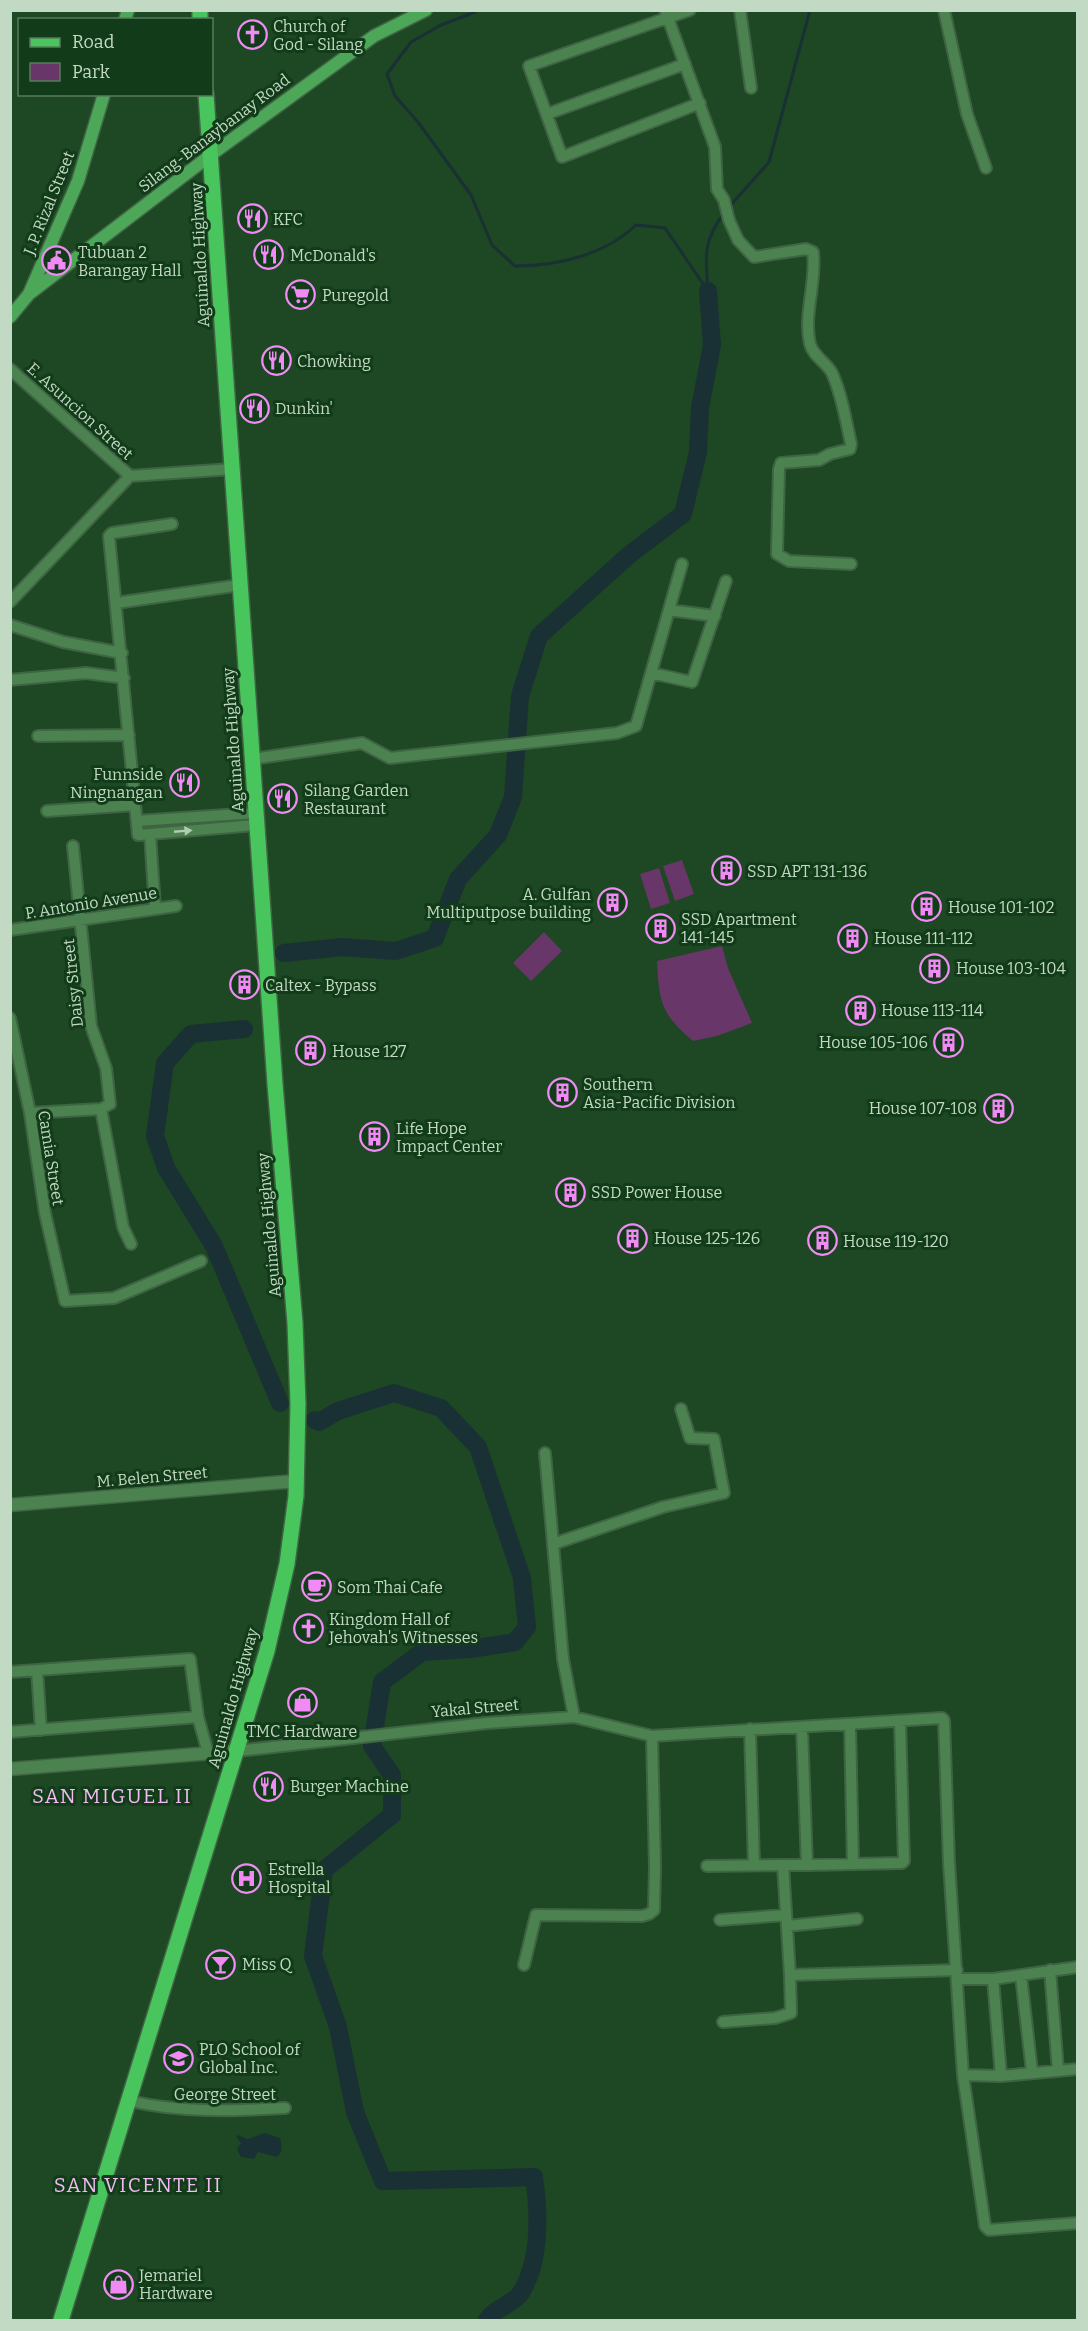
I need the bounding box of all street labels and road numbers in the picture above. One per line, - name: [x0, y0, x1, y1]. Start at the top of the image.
- street label: Silang-Banaybanay Road: [135, 70, 294, 196]
- street label: J. P. Rizal Street: [19, 148, 79, 259]
- street label: Aguinaldo Highway: [187, 182, 213, 328]
- street label: E. Asuncion Street: [23, 359, 137, 464]
- street label: Aguinaldo Highway: [218, 667, 248, 813]
- street label: P. Antonio Avenue: [24, 883, 158, 923]
- street label: Daisy Street: [59, 938, 87, 1028]
- street label: Camia Street: [34, 1109, 68, 1207]
- street label: Aguinaldo Highway: [253, 1151, 285, 1298]
- street label: M. Belen Street: [96, 1463, 209, 1491]
- street label: Aguinaldo Highway: [204, 1625, 262, 1770]
- street label: Yakal Street: [430, 1695, 520, 1721]
- street label: George Street: [174, 2085, 276, 2104]

